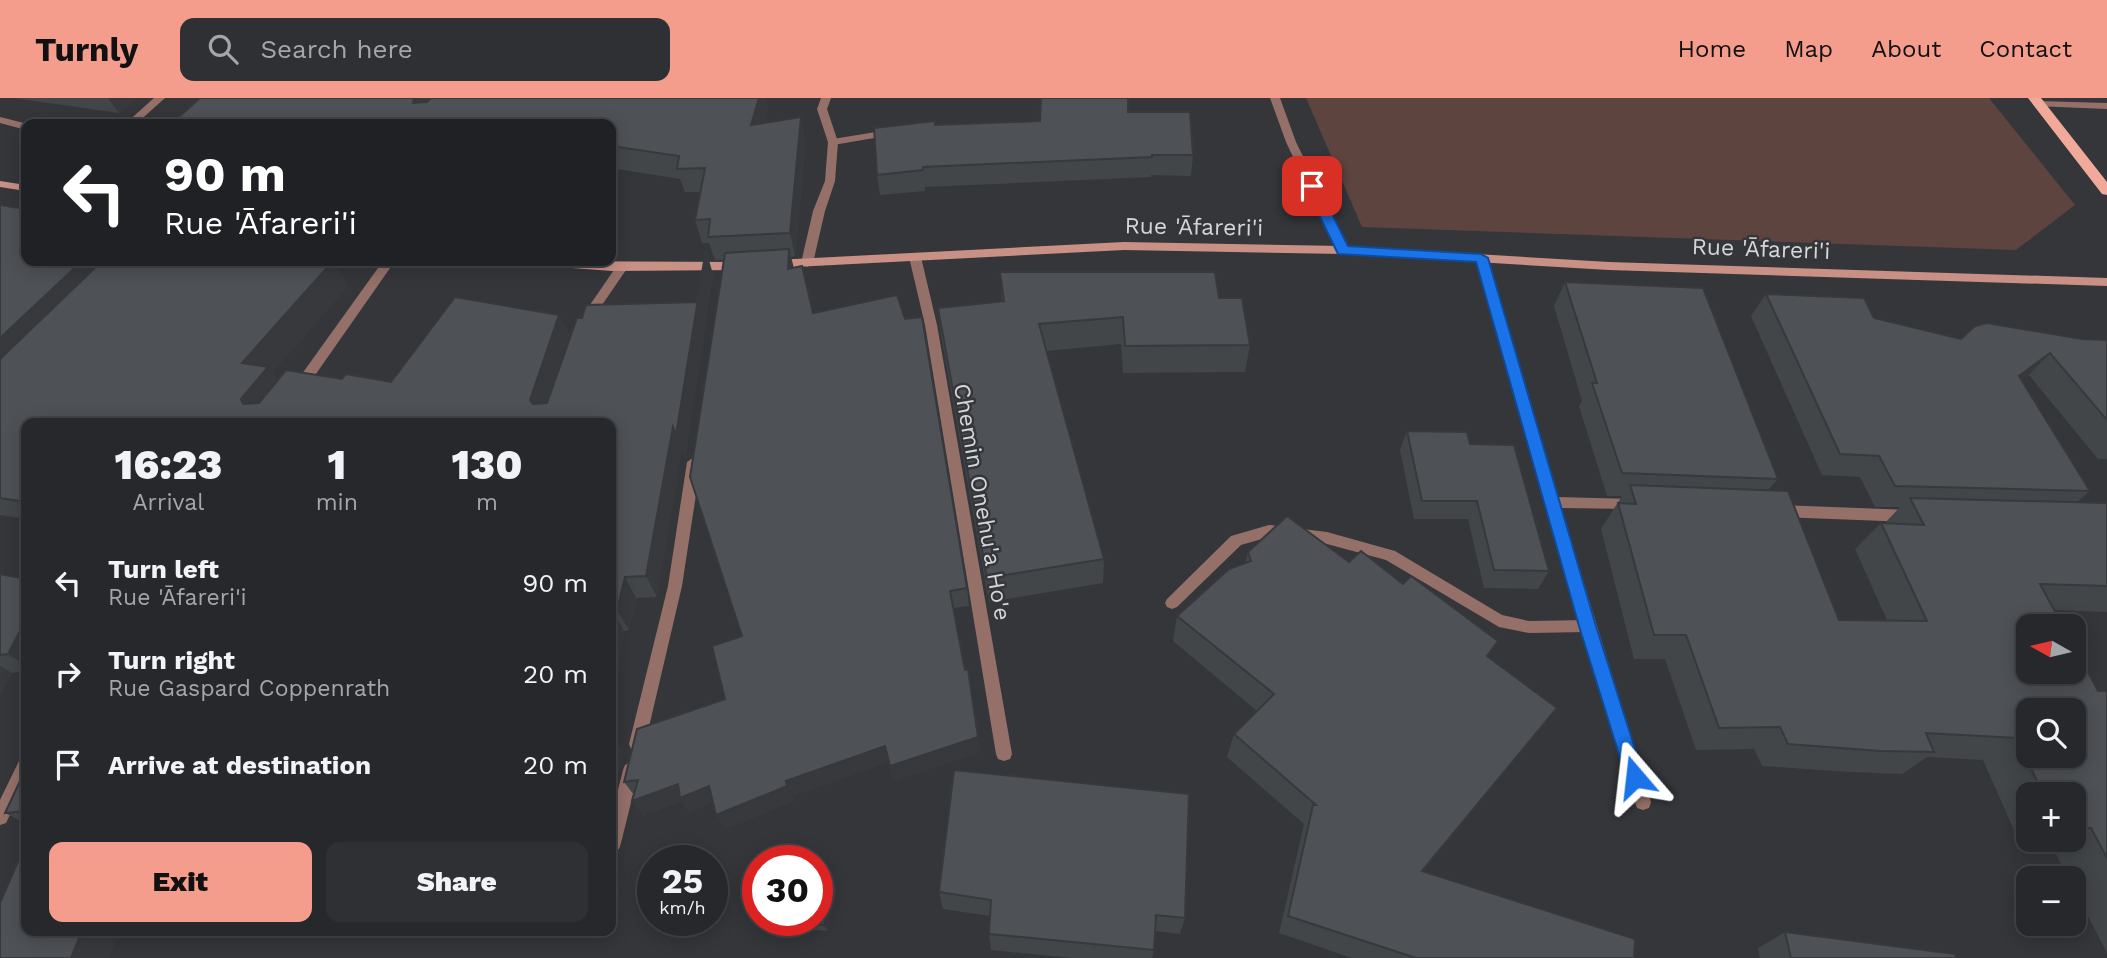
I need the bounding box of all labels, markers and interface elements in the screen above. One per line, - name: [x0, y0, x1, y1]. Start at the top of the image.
- search box: [180, 18, 670, 81]
- text: Turnly: [35, 30, 138, 69]
- icon: search: [204, 30, 242, 68]
- text: Search here: [260, 34, 413, 64]
- text: Home: [1678, 35, 1746, 63]
- text: Map: [1784, 35, 1833, 63]
- text: About: [1871, 35, 1941, 63]
- text: Contact: [1979, 35, 2072, 63]
- text: 90 m: [164, 145, 286, 203]
- icon: left: [49, 147, 140, 238]
- pin: [1282, 156, 1342, 216]
- icon: arrive: [1293, 167, 1331, 205]
- text: Rue 'Āfareri'i: [164, 204, 357, 242]
- street label: Rue 'Āfareri'i: [1124, 212, 1264, 242]
- street label: Rue 'Āfareri'i: [1691, 233, 1831, 265]
- street label: Chemin Onehu'a Ho'e: [948, 381, 1016, 623]
- text: 16:23: [114, 440, 222, 489]
- text: 1: [327, 440, 346, 489]
- text: 130: [451, 440, 523, 489]
- text: Arrival: [132, 489, 204, 516]
- text: min: [316, 489, 358, 516]
- text: m: [476, 489, 498, 516]
- text: Turn left: [108, 554, 219, 584]
- icon: left: [49, 564, 87, 602]
- text: 90 m: [522, 568, 588, 598]
- text: Rue 'Āfareri'i: [108, 584, 247, 611]
- north arrow: [2016, 614, 2086, 684]
- map controls: [2016, 614, 2086, 936]
- text: Turn right: [108, 645, 235, 675]
- icon: right: [49, 655, 87, 693]
- text: 20 m: [523, 659, 588, 689]
- text: Rue Gaspard Coppenrath: [108, 675, 390, 702]
- button: search: [2016, 698, 2086, 768]
- position arrow: [1598, 740, 1672, 814]
- icon: arrive: [49, 746, 87, 784]
- text: Arrive at destination: [108, 750, 371, 780]
- text: 20 m: [523, 750, 588, 780]
- button: +: [2016, 782, 2086, 852]
- button: Exit: [49, 842, 312, 922]
- button: Share: [326, 842, 588, 922]
- speed limit sign: 30: [742, 845, 833, 936]
- text: 25: [662, 860, 703, 902]
- button: −: [2016, 866, 2086, 936]
- text: km/h: [659, 897, 706, 918]

